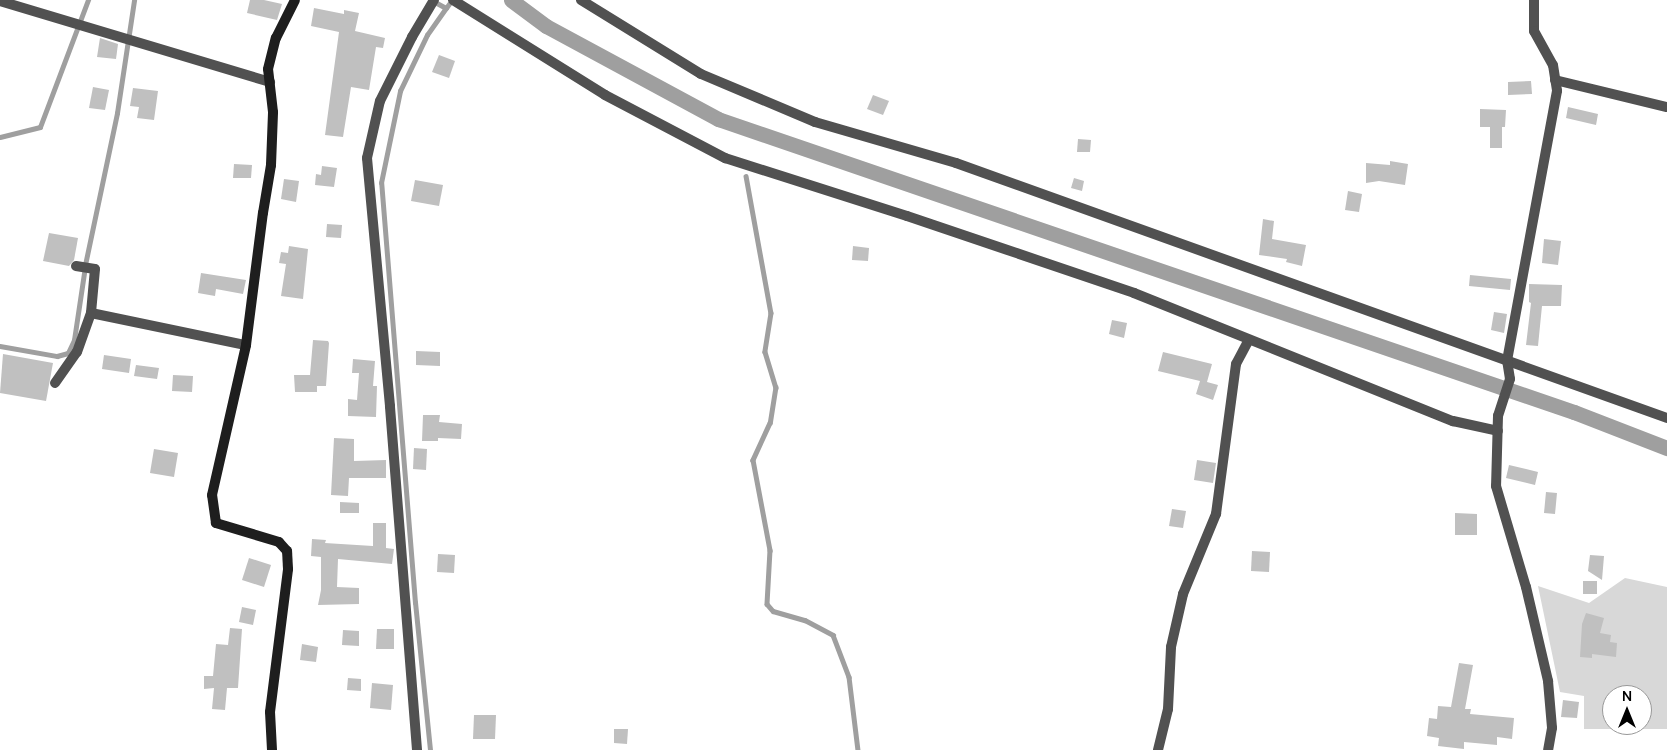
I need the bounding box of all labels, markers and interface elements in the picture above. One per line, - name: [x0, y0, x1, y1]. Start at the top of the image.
- north arrow: [1602, 685, 1652, 735]
- text: N: [1622, 686, 1632, 705]

